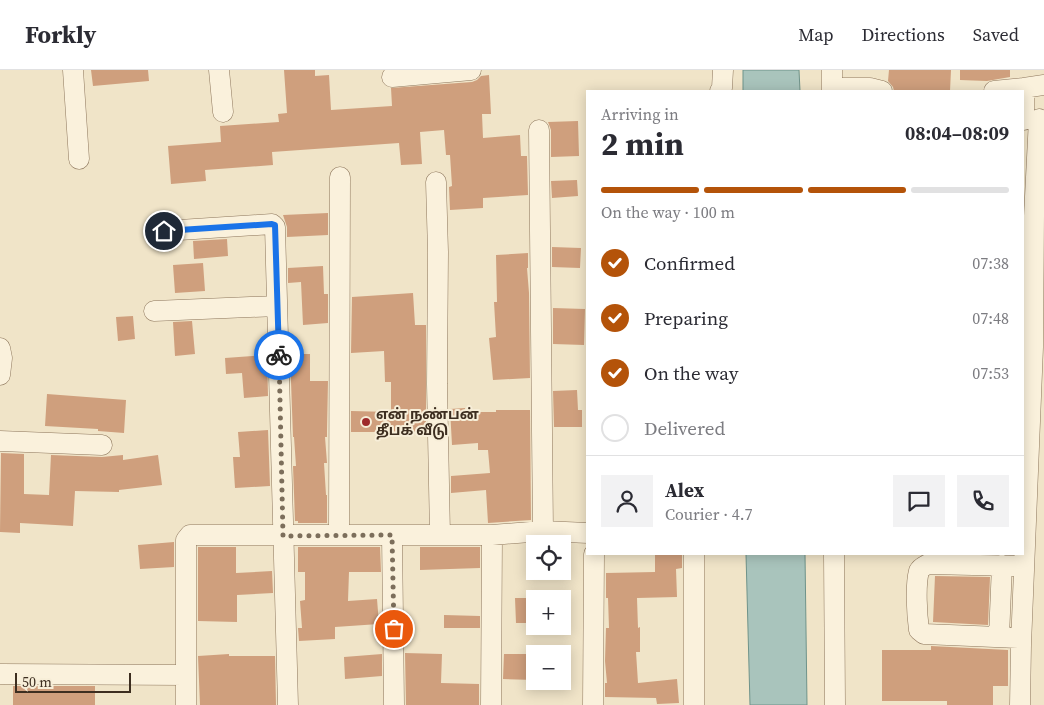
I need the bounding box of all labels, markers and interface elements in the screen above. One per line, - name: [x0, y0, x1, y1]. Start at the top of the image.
- text: Forkly: [25, 18, 96, 51]
- text: Map: [798, 22, 834, 47]
- text: Directions: [862, 22, 945, 47]
- text: Saved: [973, 22, 1019, 47]
- text: Arriving in: [601, 103, 679, 125]
- text: 08:04–08:09: [905, 120, 1009, 146]
- text: 2 min: [601, 122, 684, 166]
- text: On the way · 100 m: [601, 201, 735, 223]
- pin: [143, 210, 185, 252]
- icon: home: [150, 217, 178, 245]
- icon: check: [601, 249, 629, 277]
- text: Confirmed: [644, 250, 735, 276]
- text: 07:38: [972, 252, 1009, 274]
- icon: check: [601, 304, 629, 332]
- text: Preparing: [644, 305, 728, 331]
- text: 07:48: [972, 307, 1009, 329]
- courier: [254, 330, 304, 380]
- icon: bike: [265, 341, 293, 369]
- icon: check: [601, 359, 629, 387]
- text: On the way: [644, 360, 739, 386]
- text: 07:53: [972, 362, 1009, 384]
- place label: என் நண்பன் தீபக் வீடு: [376, 404, 479, 440]
- text: Delivered: [644, 415, 725, 441]
- marker: என் நண்பன் தீபக் வீடு: [360, 416, 372, 428]
- button: person: [601, 475, 653, 527]
- button: chat: [893, 475, 945, 527]
- button: phone: [957, 475, 1009, 527]
- text: Alex: [665, 477, 704, 503]
- text: Courier · 4.7: [665, 503, 753, 525]
- map controls: [526, 535, 571, 690]
- button: locate: [526, 535, 571, 580]
- button: +: [526, 590, 571, 635]
- pin: [373, 608, 415, 650]
- icon: bag: [380, 615, 408, 643]
- button: −: [526, 645, 571, 690]
- scale bar: [15, 670, 131, 693]
- text: 50 m: [22, 672, 52, 692]

